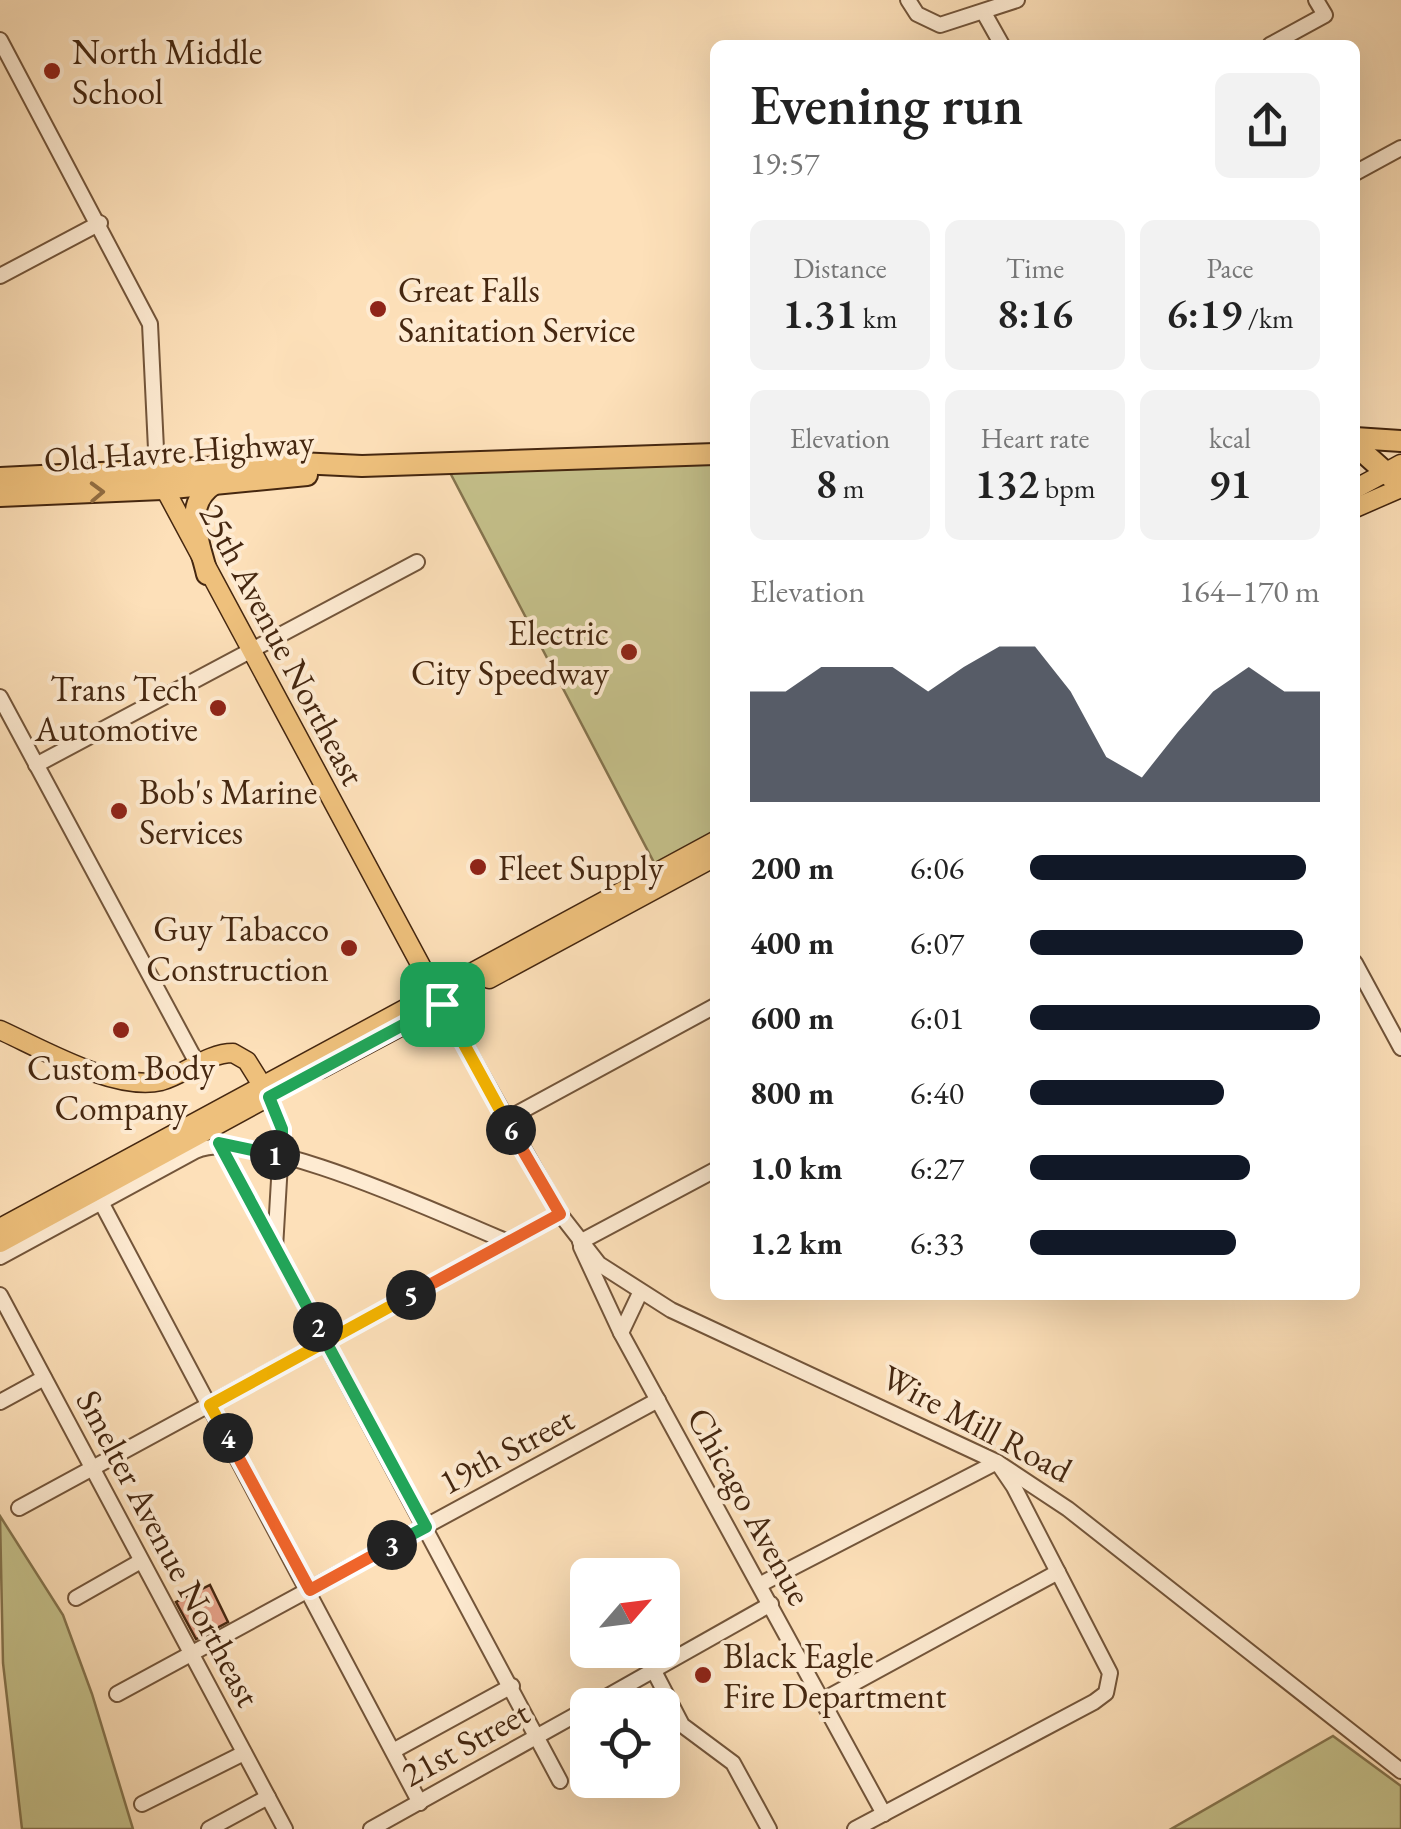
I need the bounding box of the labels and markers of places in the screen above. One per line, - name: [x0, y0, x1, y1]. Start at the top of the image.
- place label: North Middle School: [72, 29, 262, 114]
- marker: North Middle School: [41, 60, 63, 82]
- place label: Great Falls Sanitation Service: [398, 267, 635, 352]
- marker: Great Falls Sanitation Service: [367, 298, 389, 320]
- place label: Electric City Speedway: [411, 610, 610, 695]
- marker: Electric City Speedway: [618, 641, 640, 663]
- place label: Trans Tech Automotive: [34, 666, 198, 751]
- marker: Trans Tech Automotive: [207, 697, 229, 719]
- place label: Bob's Marine Services: [139, 769, 317, 854]
- marker: Bob's Marine Services: [108, 800, 130, 822]
- place label: Fleet Supply: [498, 845, 664, 890]
- marker: Fleet Supply: [467, 856, 489, 878]
- place label: Guy Tabacco Construction: [146, 906, 329, 991]
- marker: Guy Tabacco Construction: [338, 937, 360, 959]
- pin: [400, 962, 485, 1047]
- marker: Custom Body Company: [110, 1019, 132, 1041]
- place label: Custom Body Company: [27, 1045, 216, 1130]
- pin: 6: [486, 1105, 536, 1155]
- pin: 1: [250, 1130, 300, 1180]
- pin: 5: [386, 1270, 436, 1320]
- pin: 2: [293, 1302, 343, 1352]
- pin: 4: [203, 1413, 253, 1463]
- pin: 3: [367, 1520, 417, 1570]
- place label: Black Eagle Fire Department: [723, 1633, 946, 1718]
- marker: Black Eagle Fire Department: [692, 1664, 714, 1686]

